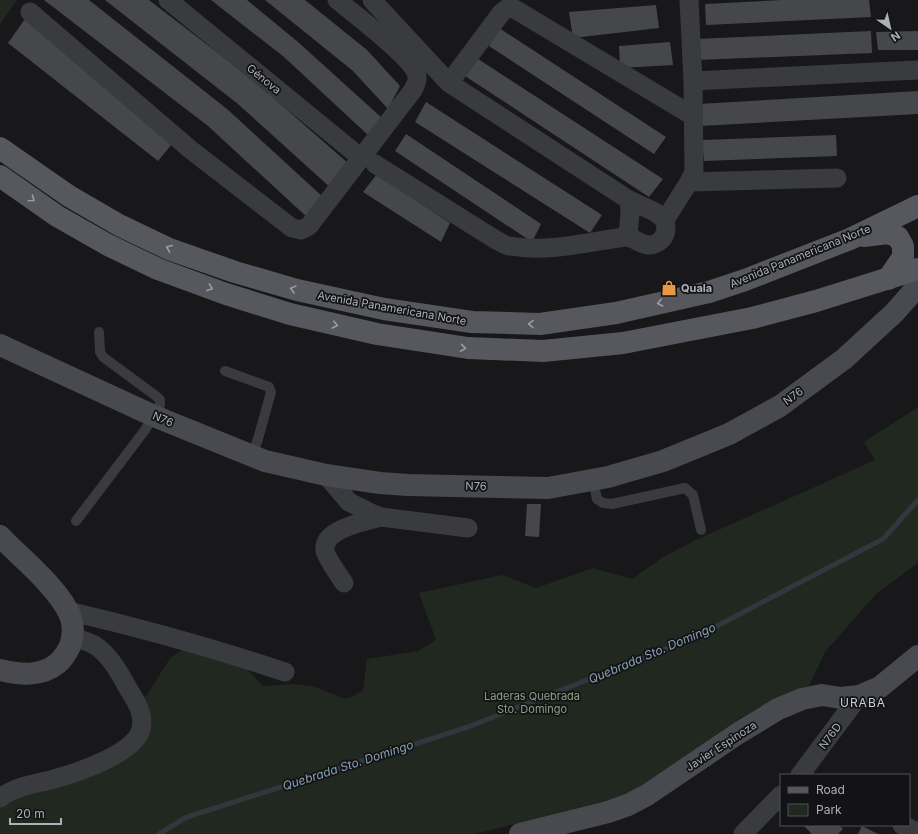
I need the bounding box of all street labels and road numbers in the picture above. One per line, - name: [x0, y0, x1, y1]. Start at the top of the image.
- street label: Génova: [244, 61, 284, 97]
- street label: Avenida Panamericana Norte: [727, 221, 873, 291]
- street label: Avenida Panamericana Norte: [317, 288, 467, 328]
- street label: N76: [780, 384, 806, 408]
- street label: N76: [151, 408, 176, 430]
- street label: N76: [465, 479, 487, 493]
- street label: Javier Espinoza: [683, 718, 759, 774]
- street label: N76D: [816, 720, 844, 752]

